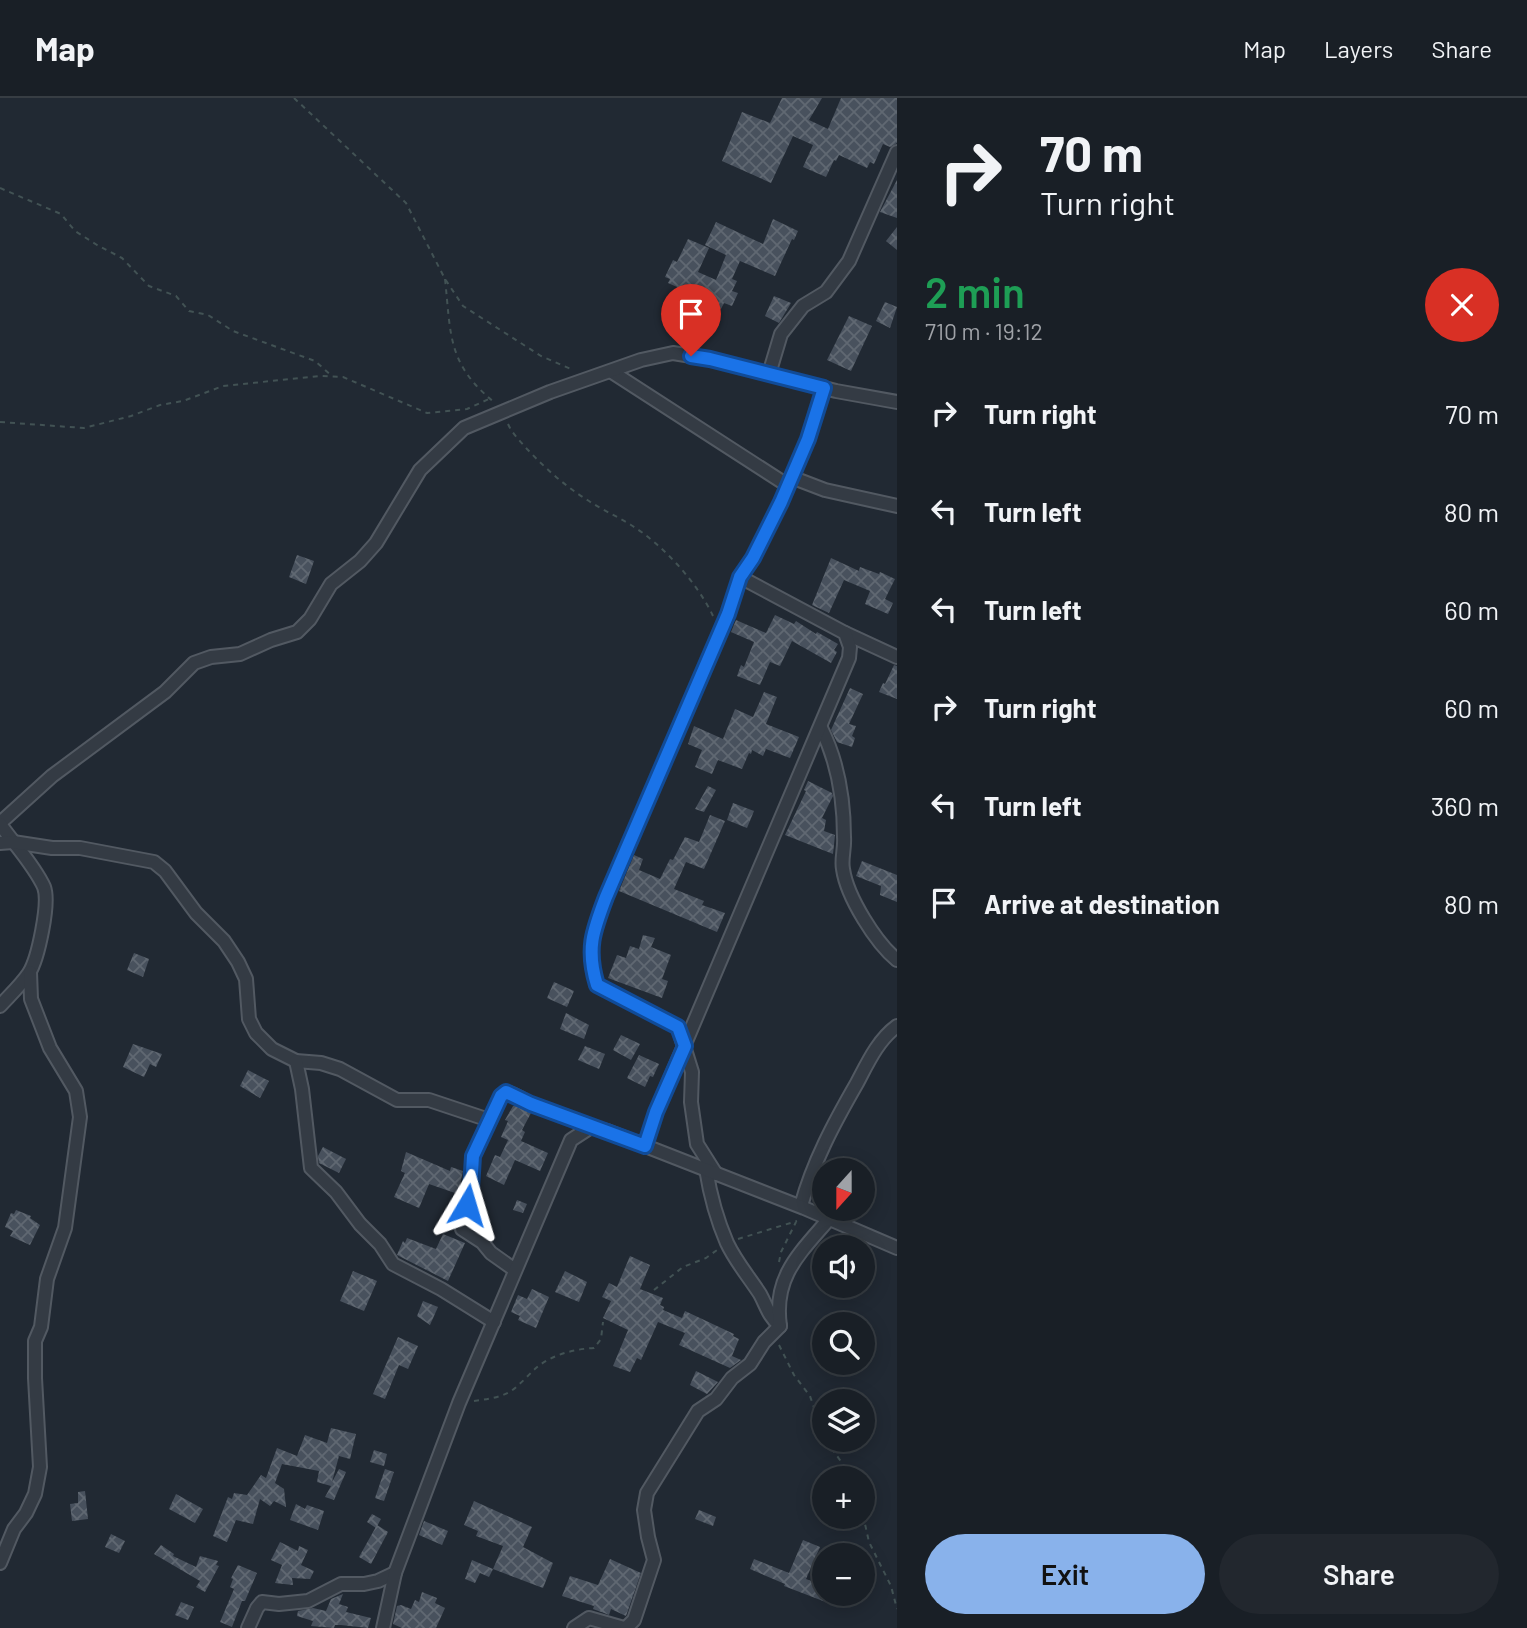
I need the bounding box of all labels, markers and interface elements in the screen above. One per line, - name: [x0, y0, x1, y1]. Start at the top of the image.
- text: Map: [35, 28, 95, 68]
- text: Map: [1243, 34, 1286, 63]
- text: Layers: [1324, 34, 1393, 63]
- text: Share: [1431, 34, 1492, 63]
- text: 70 m: [1040, 123, 1143, 182]
- icon: right: [925, 126, 1016, 217]
- text: Turn right: [1040, 183, 1175, 221]
- text: 2 min: [925, 266, 1025, 316]
- button: close: [1425, 268, 1499, 342]
- pin: [661, 284, 721, 356]
- icon: arrive: [672, 295, 710, 333]
- text: 710 m · 19:12: [925, 317, 1043, 345]
- icon: right: [925, 394, 963, 432]
- text: Turn right: [984, 398, 1097, 429]
- text: 70 m: [1445, 398, 1499, 429]
- icon: left: [925, 492, 963, 530]
- text: Turn left: [984, 496, 1082, 527]
- text: 80 m: [1444, 496, 1499, 527]
- icon: left: [925, 590, 963, 628]
- text: Turn left: [984, 594, 1082, 625]
- text: 60 m: [1444, 594, 1499, 625]
- icon: right: [925, 688, 963, 726]
- text: Turn right: [984, 692, 1097, 723]
- text: 60 m: [1444, 692, 1499, 723]
- icon: left: [925, 786, 963, 824]
- text: Turn left: [984, 790, 1082, 821]
- text: 360 m: [1431, 790, 1499, 821]
- icon: arrive: [925, 884, 963, 922]
- text: Arrive at destination: [984, 888, 1220, 919]
- text: 80 m: [1444, 888, 1499, 919]
- north arrow: [812, 1158, 875, 1222]
- map controls: [812, 1158, 875, 1606]
- position arrow: [430, 1168, 504, 1242]
- button: sound: [812, 1235, 875, 1298]
- button: search: [812, 1312, 875, 1375]
- button: layers: [812, 1389, 875, 1452]
- button: +: [812, 1466, 875, 1529]
- button: Exit: [925, 1534, 1205, 1614]
- button: Share: [1219, 1534, 1499, 1614]
- button: −: [812, 1543, 875, 1606]

